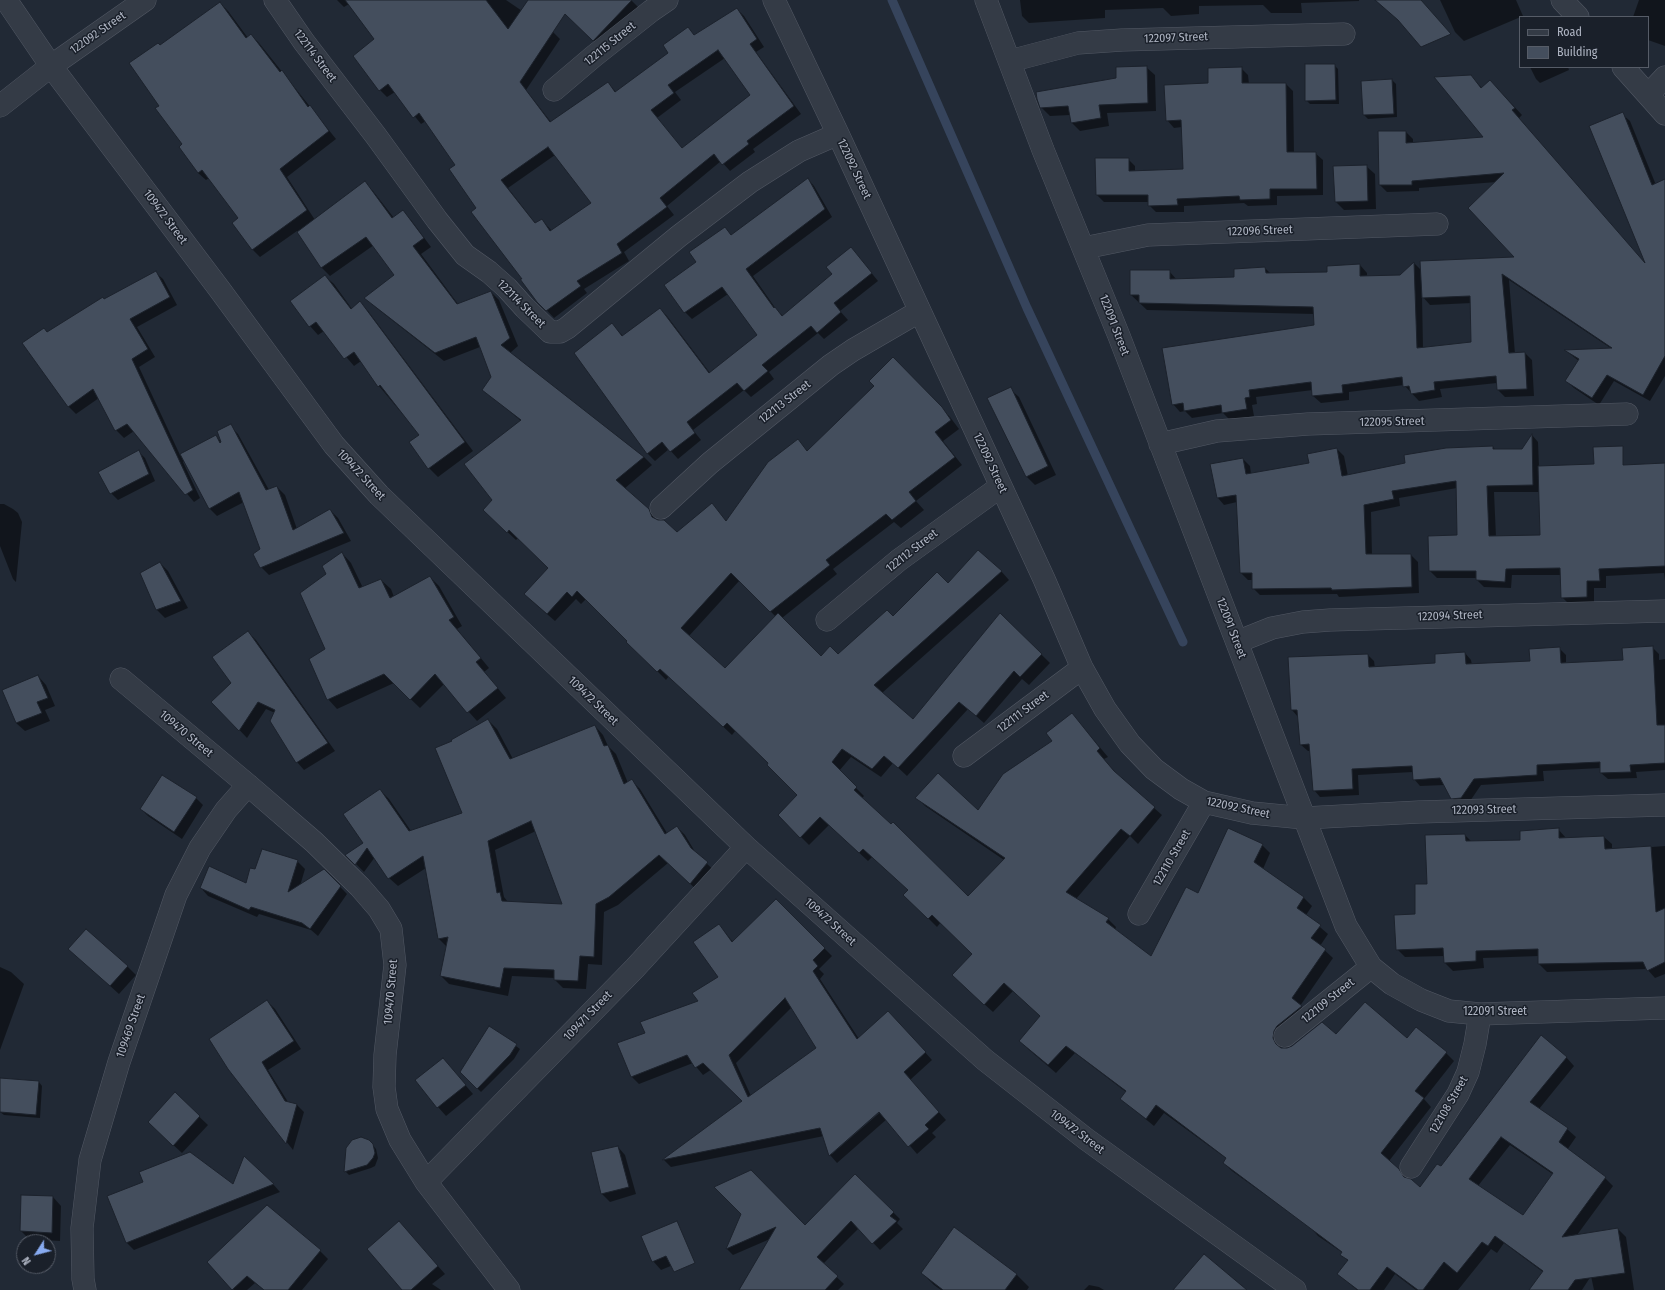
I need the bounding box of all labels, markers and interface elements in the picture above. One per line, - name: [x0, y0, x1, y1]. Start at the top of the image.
- street label: 122092 Street: [67, 9, 129, 57]
- legend: [1519, 16, 1649, 68]
- street label: 122115 Street: [581, 19, 639, 69]
- text: Road: [1557, 25, 1582, 39]
- street label: 122114 Street: [290, 27, 340, 85]
- street label: 122097 Street: [1144, 30, 1208, 46]
- text: Building: [1557, 45, 1597, 59]
- street label: 122092 Street: [834, 137, 874, 201]
- street label: 109472 Street: [140, 187, 190, 247]
- street label: 122096 Street: [1227, 223, 1293, 239]
- street label: 122114 Street: [494, 277, 548, 331]
- street label: 122091 Street: [1096, 293, 1132, 357]
- street label: 122113 Street: [756, 377, 814, 427]
- street label: 122095 Street: [1359, 414, 1425, 430]
- street label: 122092 Street: [970, 431, 1010, 495]
- street label: 109472 Street: [334, 447, 388, 503]
- street label: 122112 Street: [883, 526, 941, 576]
- street label: 122091 Street: [1213, 596, 1249, 660]
- street label: 122094 Street: [1417, 608, 1483, 624]
- street label: 109472 Street: [565, 673, 621, 729]
- street label: 122111 Street: [994, 688, 1052, 736]
- street label: 109470 Street: [156, 707, 216, 761]
- street label: 122092 Street: [1205, 794, 1271, 822]
- street label: 122093 Street: [1452, 802, 1516, 818]
- street label: 122110 Street: [1150, 827, 1194, 889]
- street label: 109472 Street: [801, 895, 859, 949]
- street label: 109470 Street: [381, 959, 401, 1025]
- street label: 122109 Street: [1299, 975, 1357, 1027]
- street label: 109471 Street: [561, 988, 615, 1044]
- street label: 109469 Street: [113, 992, 149, 1060]
- street label: 122091 Street: [1463, 1005, 1527, 1019]
- street label: 122108 Street: [1427, 1074, 1471, 1136]
- street label: 109472 Street: [1047, 1107, 1107, 1157]
- north arrow: [16, 1234, 56, 1274]
- text: N: [19, 1254, 34, 1267]

